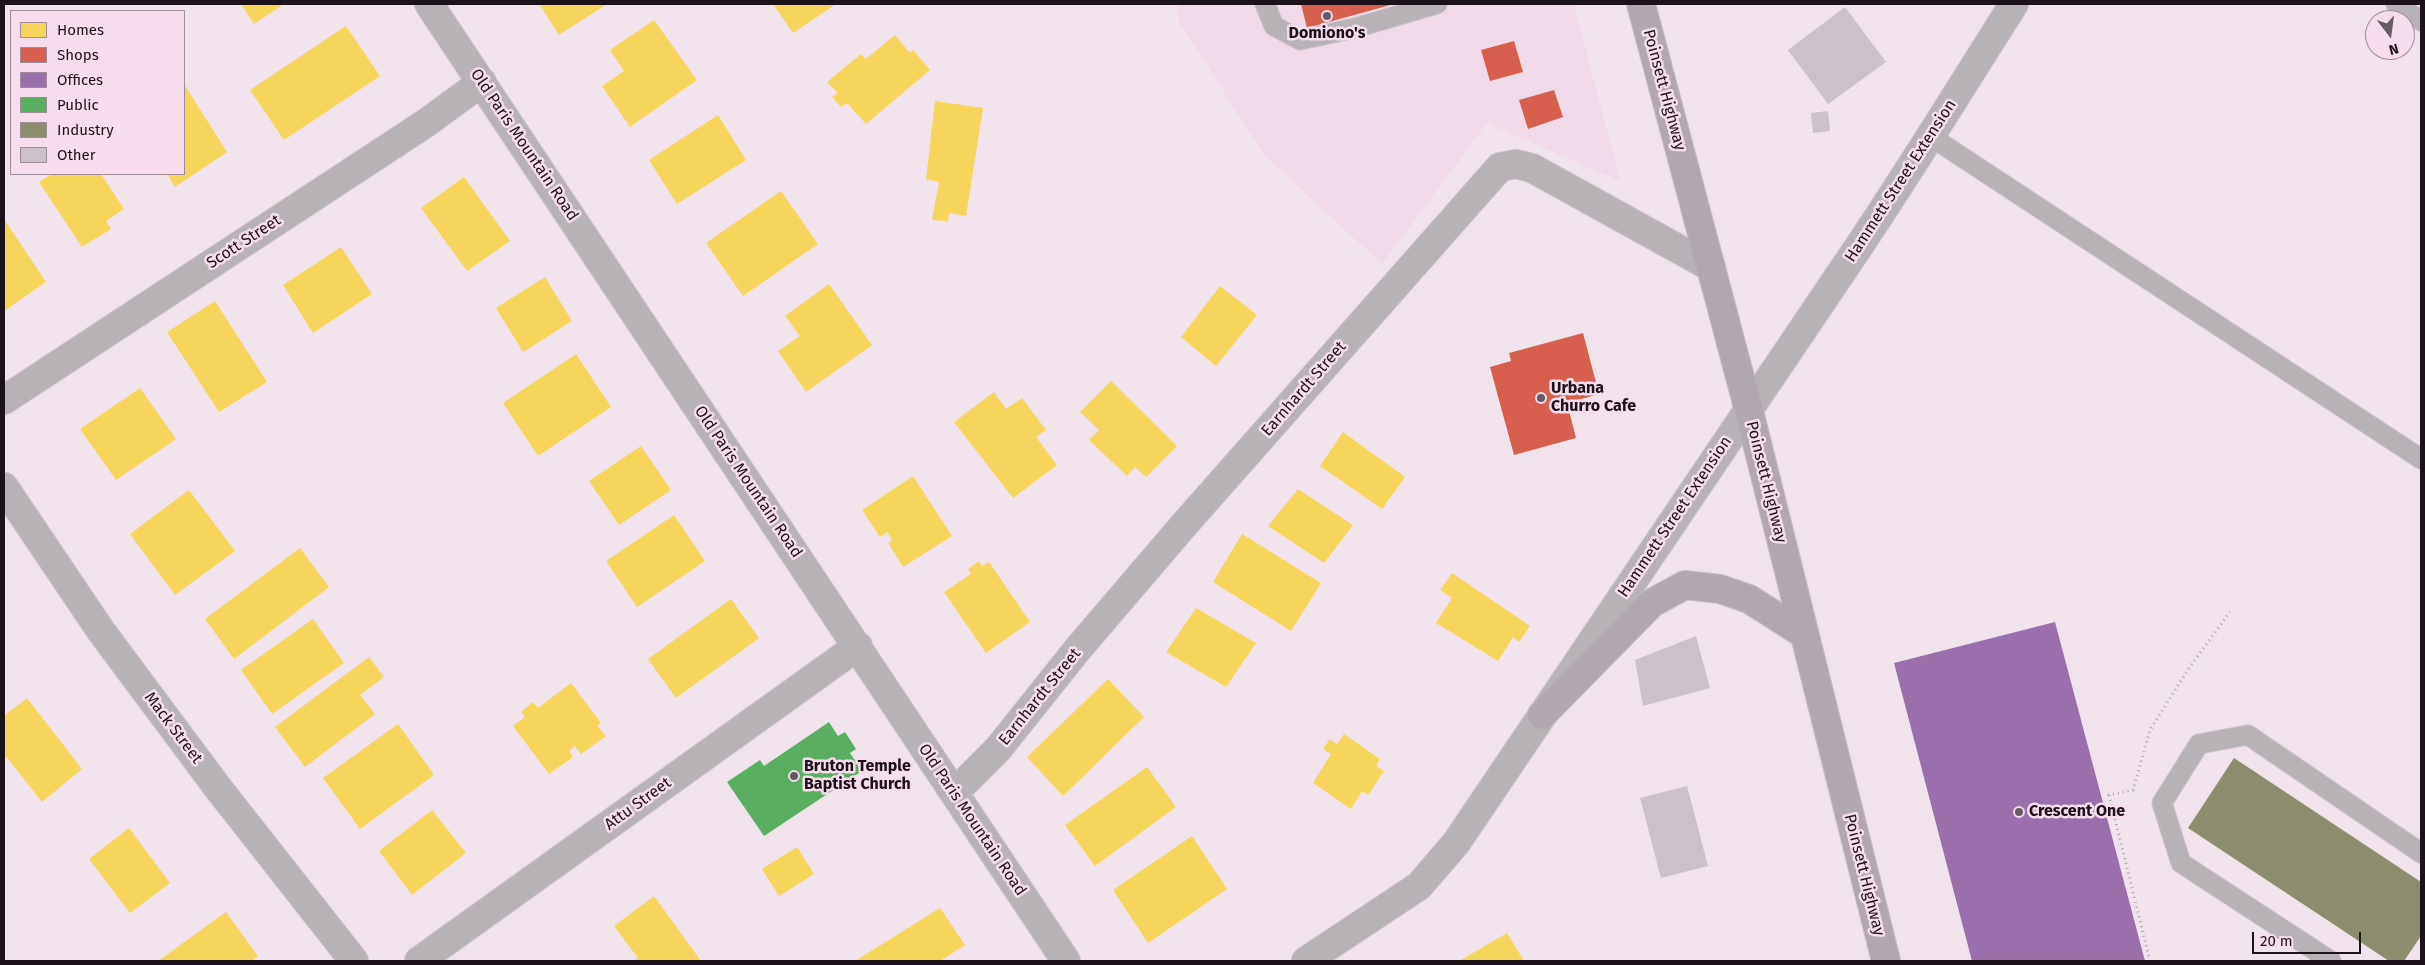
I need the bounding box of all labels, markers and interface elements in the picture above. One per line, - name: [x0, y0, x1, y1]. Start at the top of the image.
- legend: [10, 10, 185, 175]
- marker: Domiono's: [1321, 10, 1333, 22]
- north arrow: [2365, 10, 2415, 60]
- text: Homes: [57, 21, 104, 39]
- place label: Domiono's: [1289, 24, 1365, 44]
- street label: Poinsett Highway: [1639, 27, 1689, 153]
- text: N: [2387, 40, 2400, 58]
- text: Shops: [57, 46, 99, 64]
- street label: Old Paris Mountain Road: [466, 65, 582, 225]
- text: Offices: [57, 71, 103, 89]
- text: Public: [57, 96, 99, 114]
- street label: Hammett Street Extension: [1841, 96, 1961, 266]
- text: Industry: [57, 121, 114, 139]
- text: Other: [57, 146, 96, 164]
- street label: Scott Street: [203, 211, 285, 273]
- street label: Earnhardt Street: [1258, 338, 1350, 440]
- place label: Urbana Churro Cafe: [1551, 379, 1636, 417]
- marker: Urbana Churro Cafe: [1535, 392, 1547, 404]
- street label: Old Paris Mountain Road: [690, 402, 806, 562]
- street label: Poinsett Highway: [1742, 419, 1790, 545]
- street label: Hammett Street Extension: [1614, 433, 1736, 601]
- street label: Earnhardt Street: [995, 645, 1085, 749]
- street label: Mack Street: [140, 688, 206, 768]
- street label: Old Paris Mountain Road: [914, 740, 1030, 900]
- place label: Bruton Temple Baptist Church: [804, 757, 911, 795]
- marker: Bruton Temple Baptist Church: [788, 770, 800, 782]
- street label: Attu Street: [601, 773, 675, 835]
- place label: Crescent One: [2029, 802, 2125, 822]
- marker: Crescent One: [2013, 806, 2025, 818]
- street label: Poinsett Highway: [1840, 812, 1888, 938]
- scale bar: [2255, 922, 2364, 954]
- text: 20 m: [2260, 932, 2293, 950]

